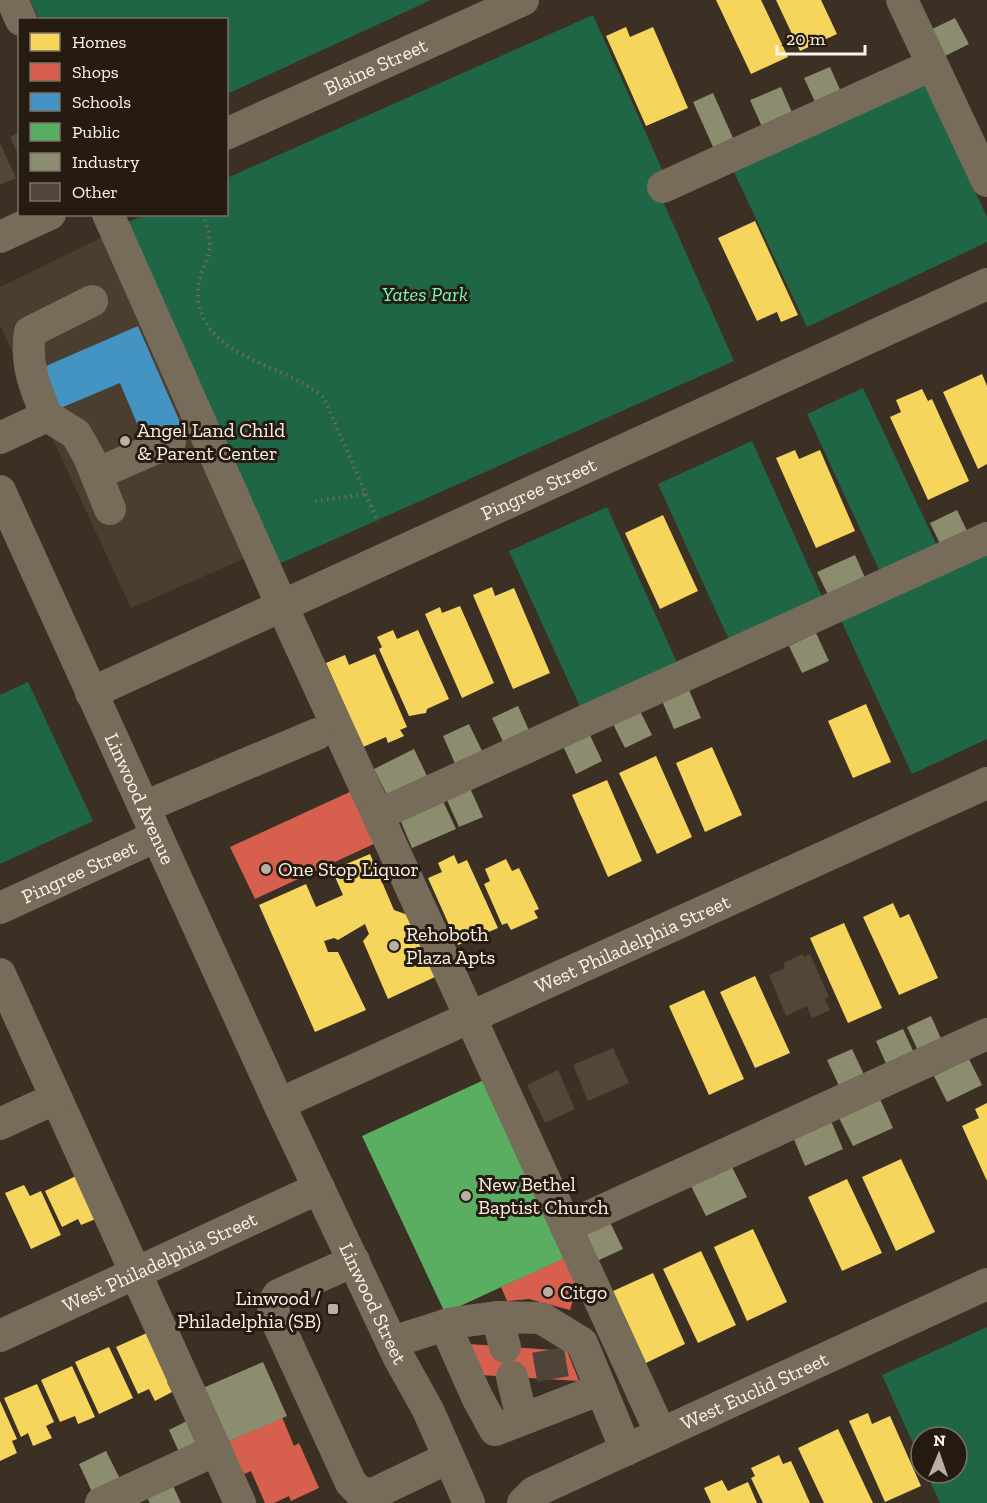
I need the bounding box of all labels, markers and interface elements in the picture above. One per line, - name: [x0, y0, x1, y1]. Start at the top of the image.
- legend: [18, 18, 228, 216]
- scale bar: [777, 18, 866, 56]
- text: 20 m: [786, 28, 826, 50]
- text: Homes: [72, 31, 126, 53]
- street label: Blaine Street: [320, 33, 431, 100]
- text: Shops: [72, 61, 119, 83]
- text: Schools: [72, 91, 131, 113]
- text: Public: [72, 121, 120, 143]
- text: Industry: [72, 151, 140, 173]
- text: Other: [72, 181, 118, 203]
- park label: Yates Park: [382, 282, 468, 306]
- place label: Angel Land Child & Parent Center: [137, 418, 285, 465]
- marker: Angel Land Child & Parent Center: [118, 434, 132, 448]
- street label: Pingree Street: [477, 452, 600, 525]
- street label: Linwood Avenue: [100, 729, 180, 868]
- street label: Pingree Street: [18, 835, 141, 908]
- place label: One Stop Liquor: [278, 857, 419, 881]
- marker: One Stop Liquor: [259, 862, 273, 876]
- street label: West Philadelphia Street: [531, 889, 734, 998]
- place label: Rehoboth Plaza Apts: [406, 922, 495, 969]
- marker: Rehoboth Plaza Apts: [387, 939, 401, 953]
- place label: New Bethel Baptist Church: [478, 1172, 609, 1219]
- marker: New Bethel Baptist Church: [459, 1189, 473, 1203]
- street label: West Philadelphia Street: [59, 1206, 261, 1317]
- street label: Linwood Street: [334, 1239, 412, 1369]
- place label: Citgo: [560, 1280, 607, 1304]
- marker: Citgo: [541, 1285, 555, 1299]
- place label: Linwood / Philadelphia (SB): [177, 1286, 321, 1333]
- marker: Linwood / Philadelphia (SB): [326, 1302, 340, 1316]
- street label: West Euclid Street: [677, 1346, 832, 1435]
- north arrow: [909, 1425, 969, 1485]
- text: N: [933, 1431, 946, 1450]

